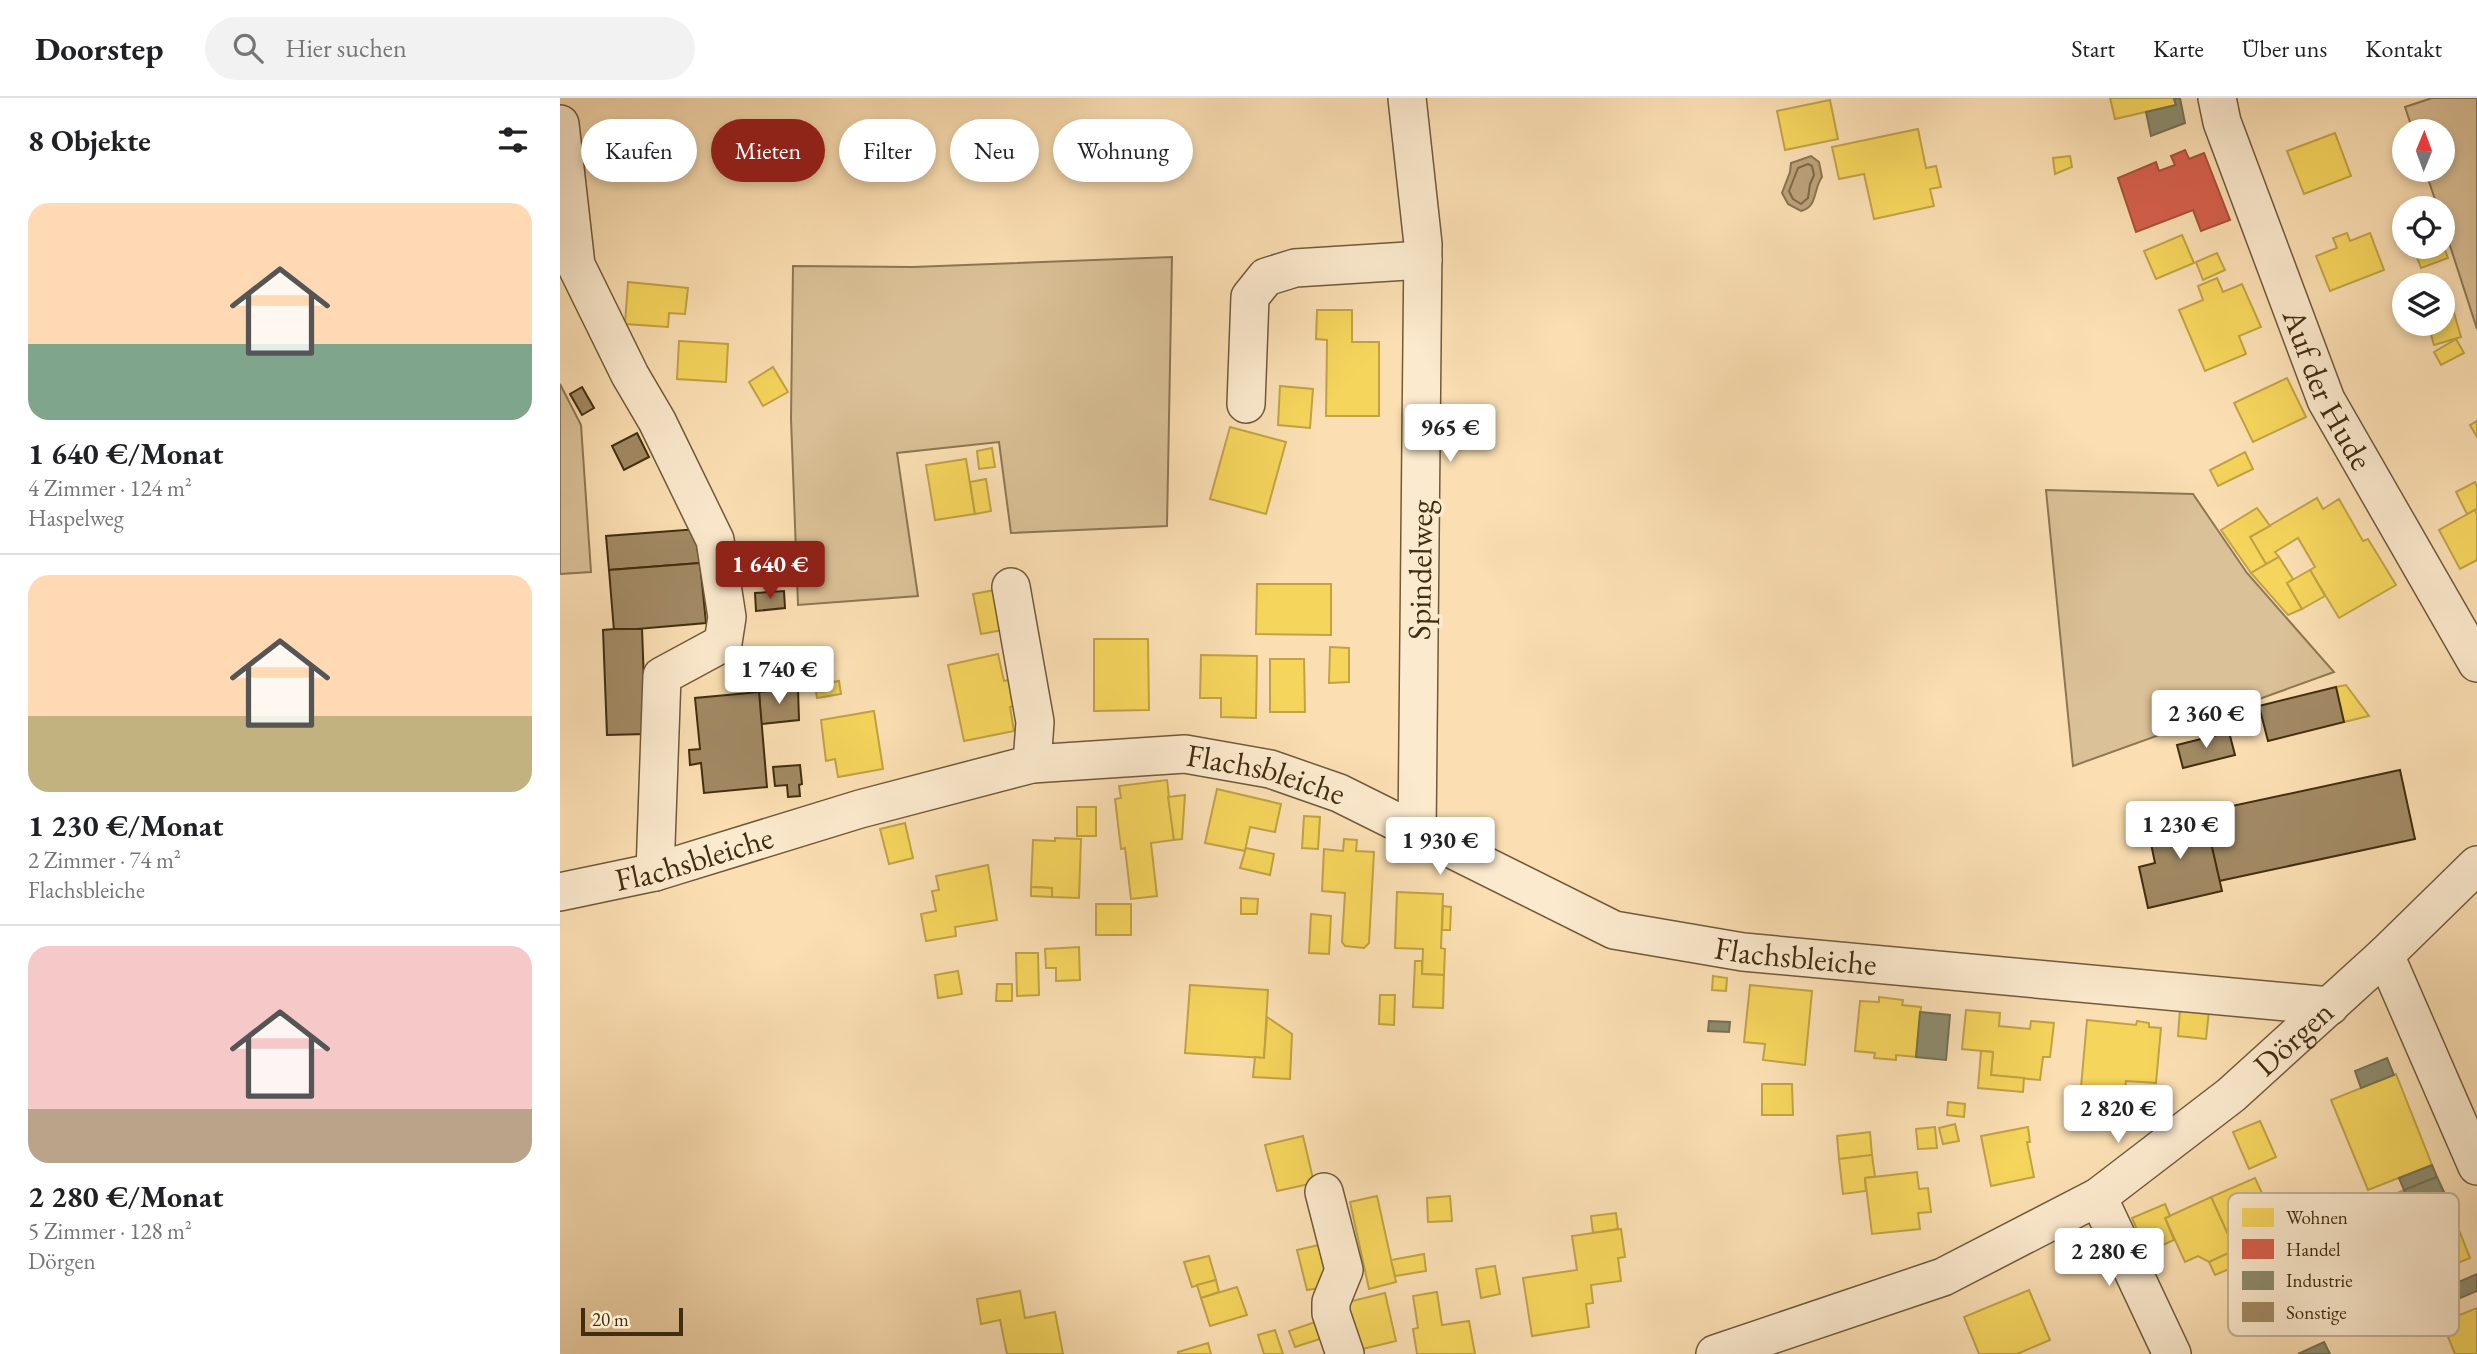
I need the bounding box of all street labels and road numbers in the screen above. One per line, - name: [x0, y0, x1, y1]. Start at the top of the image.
- street label: Auf der Hude: [2272, 302, 2383, 477]
- street label: Spindelweg: [1398, 499, 1442, 640]
- street label: Flachsbleiche: [1183, 734, 1351, 815]
- street label: Flachsbleiche: [611, 816, 778, 901]
- street label: Flachsbleiche: [1711, 927, 1879, 985]
- street label: Dörgen: [2244, 991, 2342, 1085]

